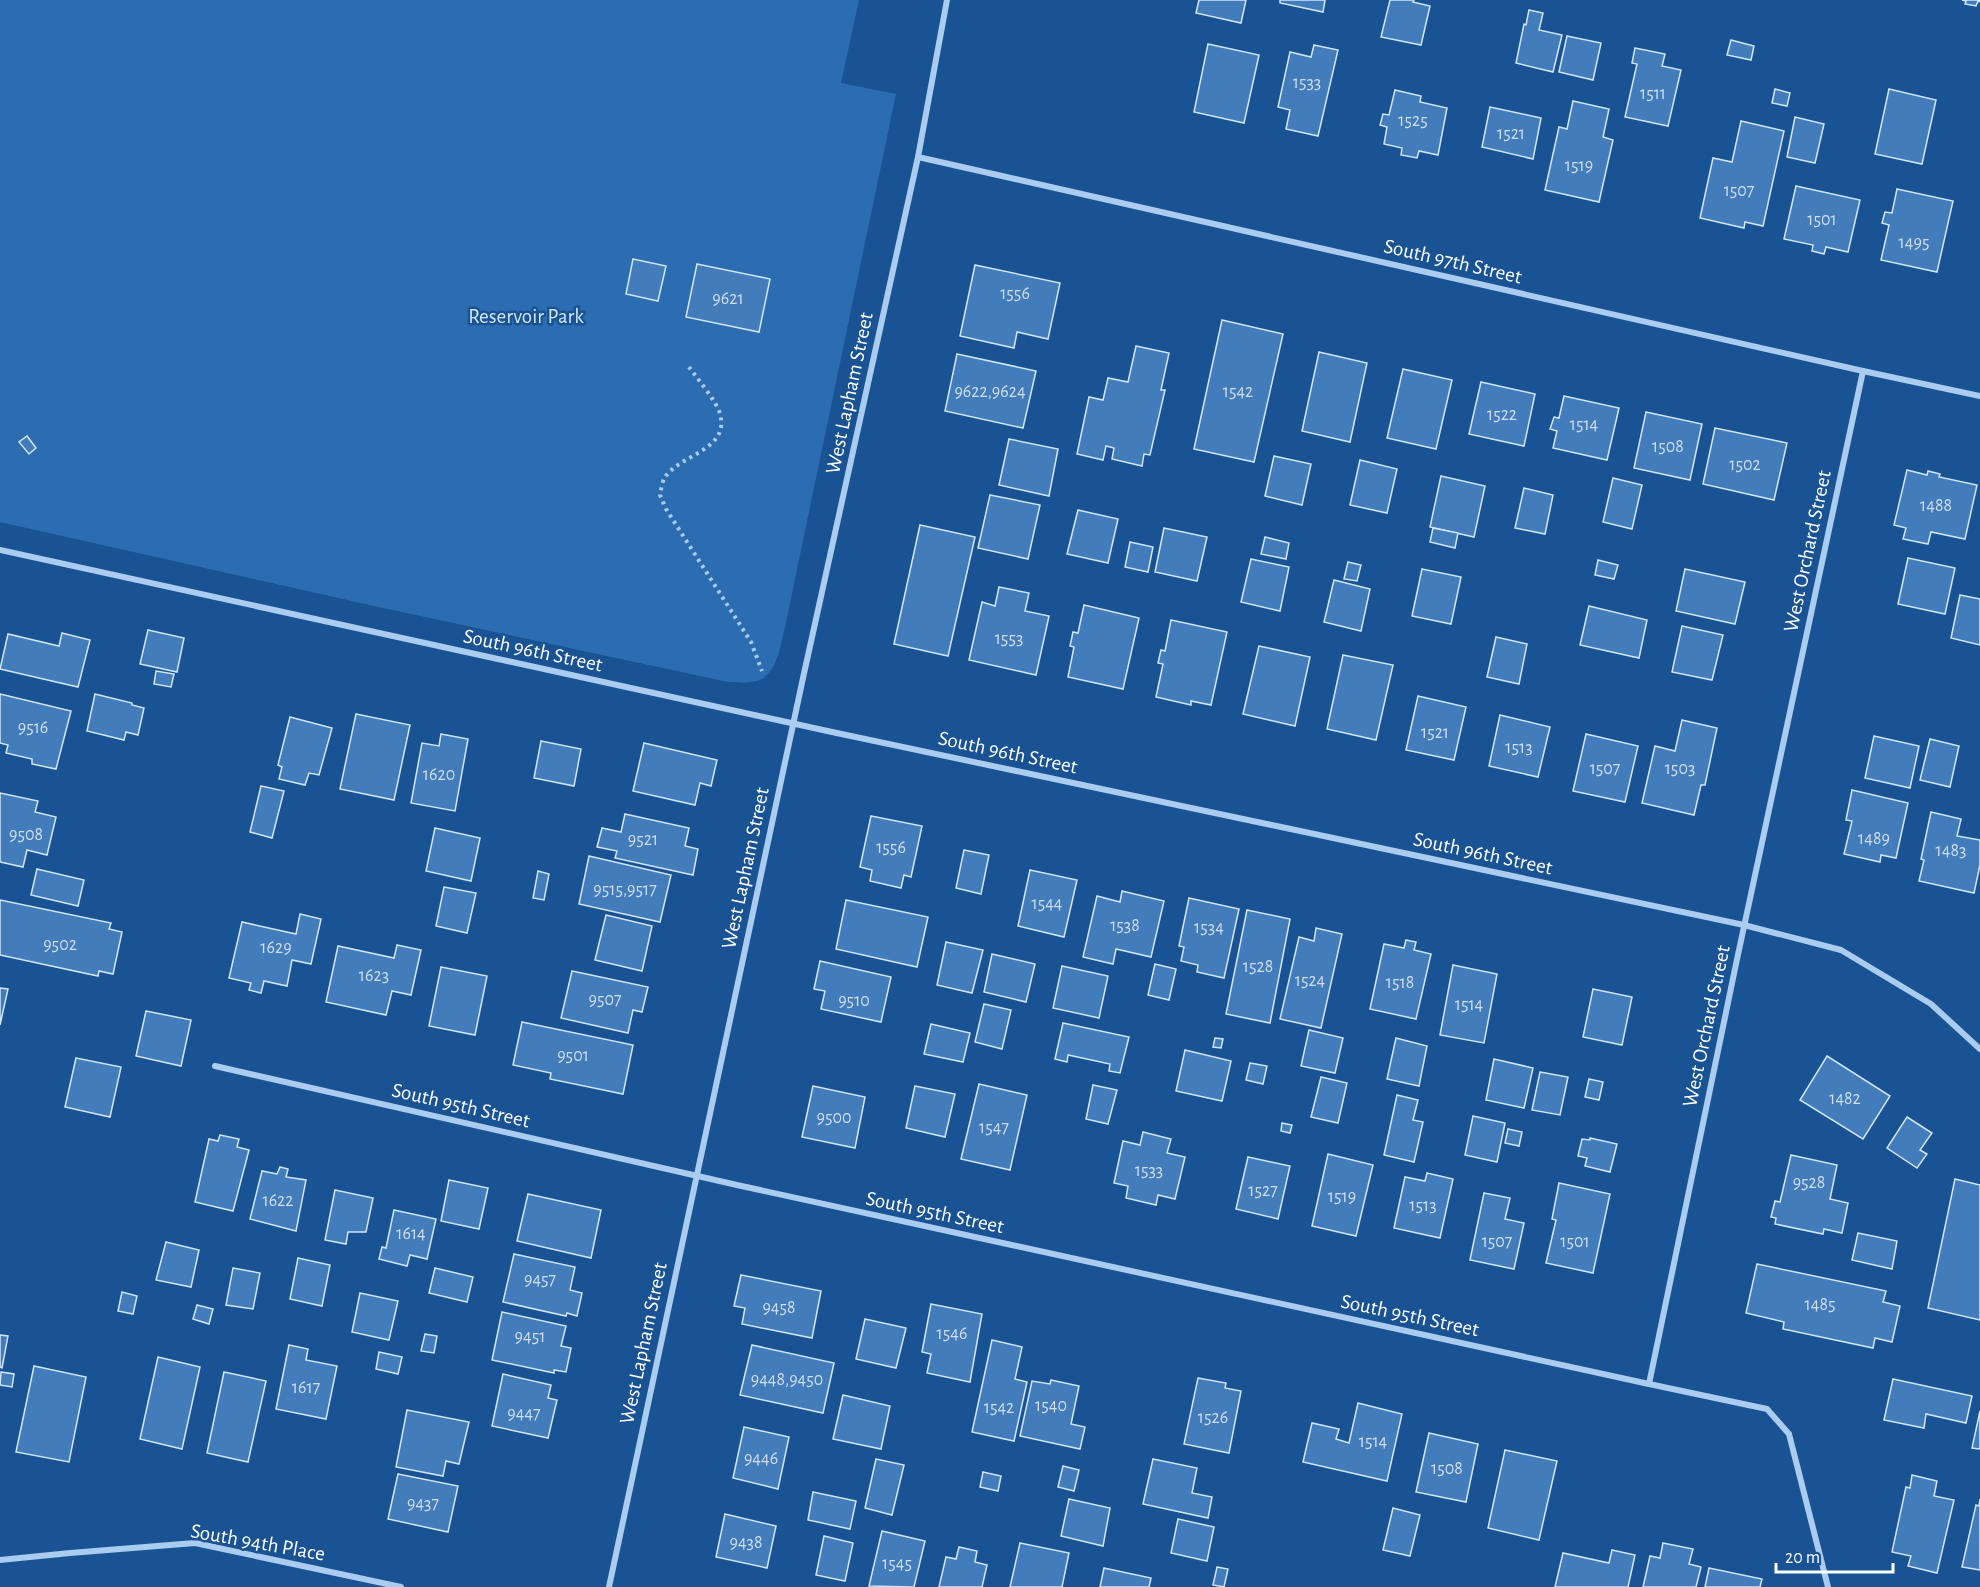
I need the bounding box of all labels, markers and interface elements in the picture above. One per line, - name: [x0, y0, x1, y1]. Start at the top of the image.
- house number: 1533: [1293, 74, 1321, 92]
- house number: 1511: [1640, 85, 1666, 103]
- house number: 1525: [1398, 112, 1428, 130]
- house number: 1521: [1497, 125, 1525, 143]
- house number: 1519: [1565, 157, 1593, 175]
- house number: 1507: [1724, 182, 1754, 200]
- house number: 1501: [1807, 211, 1837, 229]
- house number: 1495: [1899, 234, 1929, 252]
- street label: South 97th Street: [1382, 235, 1524, 288]
- house number: 1556: [1000, 285, 1030, 303]
- house number: 9621: [712, 290, 744, 308]
- park label: Reservoir Park: [468, 306, 584, 327]
- street label: West Lapham Street: [822, 310, 877, 476]
- house number: 9622,9624: [954, 383, 1026, 401]
- house number: 1542: [1223, 383, 1253, 401]
- house number: 1522: [1487, 406, 1517, 424]
- house number: 1514: [1570, 416, 1599, 434]
- house number: 1508: [1652, 438, 1684, 456]
- house number: 1502: [1729, 456, 1761, 474]
- street label: West Orchard Street: [1780, 468, 1835, 634]
- house number: 1488: [1920, 497, 1952, 515]
- street label: South 96th Street: [461, 625, 605, 676]
- house number: 1553: [995, 630, 1023, 648]
- house number: 9516: [18, 719, 48, 737]
- house number: 1521: [1421, 724, 1449, 742]
- street label: South 96th Street: [936, 727, 1080, 778]
- house number: 1513: [1505, 739, 1533, 757]
- house number: 1507: [1590, 760, 1620, 778]
- house number: 1503: [1665, 760, 1695, 778]
- house number: 1620: [423, 766, 455, 784]
- street label: West Lapham Street: [718, 785, 773, 951]
- house number: 9508: [9, 826, 43, 844]
- street label: South 96th Street: [1411, 828, 1555, 879]
- house number: 1489: [1858, 830, 1890, 848]
- house number: 9521: [628, 831, 658, 849]
- house number: 1556: [876, 839, 906, 857]
- house number: 1483: [1936, 842, 1966, 860]
- house number: 9515,9517: [593, 881, 657, 899]
- house number: 1544: [1031, 895, 1063, 913]
- house number: 1538: [1110, 917, 1140, 935]
- house number: 1534: [1194, 919, 1224, 937]
- house number: 9502: [43, 936, 77, 954]
- house number: 1629: [260, 939, 292, 957]
- street label: West Orchard Street: [1679, 943, 1734, 1109]
- house number: 1528: [1243, 958, 1273, 976]
- house number: 1623: [359, 967, 389, 985]
- house number: 1524: [1295, 972, 1326, 990]
- house number: 1518: [1386, 974, 1414, 992]
- house number: 9507: [589, 991, 622, 1009]
- house number: 9510: [838, 992, 870, 1010]
- house number: 1514: [1455, 996, 1484, 1014]
- house number: 9501: [557, 1047, 589, 1065]
- street label: South 95th Street: [390, 1079, 532, 1132]
- house number: 1482: [1829, 1090, 1861, 1108]
- house number: 9500: [817, 1109, 852, 1127]
- house number: 1547: [979, 1119, 1009, 1137]
- house number: 1533: [1135, 1162, 1163, 1180]
- house number: 9528: [1793, 1174, 1825, 1192]
- house number: 1527: [1248, 1182, 1278, 1200]
- street label: South 95th Street: [864, 1188, 1006, 1237]
- house number: 1519: [1328, 1188, 1356, 1206]
- house number: 1622: [262, 1192, 294, 1210]
- house number: 1513: [1409, 1197, 1437, 1215]
- house number: 1614: [396, 1225, 426, 1243]
- house number: 1507: [1482, 1233, 1512, 1251]
- house number: 1501: [1560, 1233, 1590, 1251]
- street label: West Lapham Street: [616, 1260, 671, 1426]
- house number: 9457: [524, 1271, 556, 1289]
- street label: South 95th Street: [1339, 1291, 1481, 1340]
- house number: 1485: [1805, 1296, 1835, 1314]
- house number: 9458: [762, 1299, 796, 1317]
- house number: 1546: [937, 1325, 967, 1343]
- house number: 9451: [515, 1328, 545, 1346]
- house number: 9448,9450: [751, 1371, 823, 1389]
- house number: 1617: [292, 1379, 320, 1397]
- house number: 1540: [1035, 1397, 1067, 1415]
- house number: 1542: [984, 1399, 1014, 1417]
- house number: 9447: [507, 1405, 541, 1423]
- house number: 1526: [1198, 1409, 1228, 1427]
- house number: 1514: [1359, 1433, 1388, 1451]
- house number: 9446: [744, 1450, 778, 1468]
- house number: 1508: [1431, 1460, 1463, 1478]
- house number: 9437: [407, 1495, 439, 1513]
- street label: South 94th Place: [189, 1520, 327, 1565]
- house number: 9438: [729, 1534, 763, 1552]
- scale bar: [1776, 1536, 1893, 1574]
- text: 20 m: [1785, 1549, 1820, 1567]
- house number: 1545: [882, 1555, 912, 1573]

